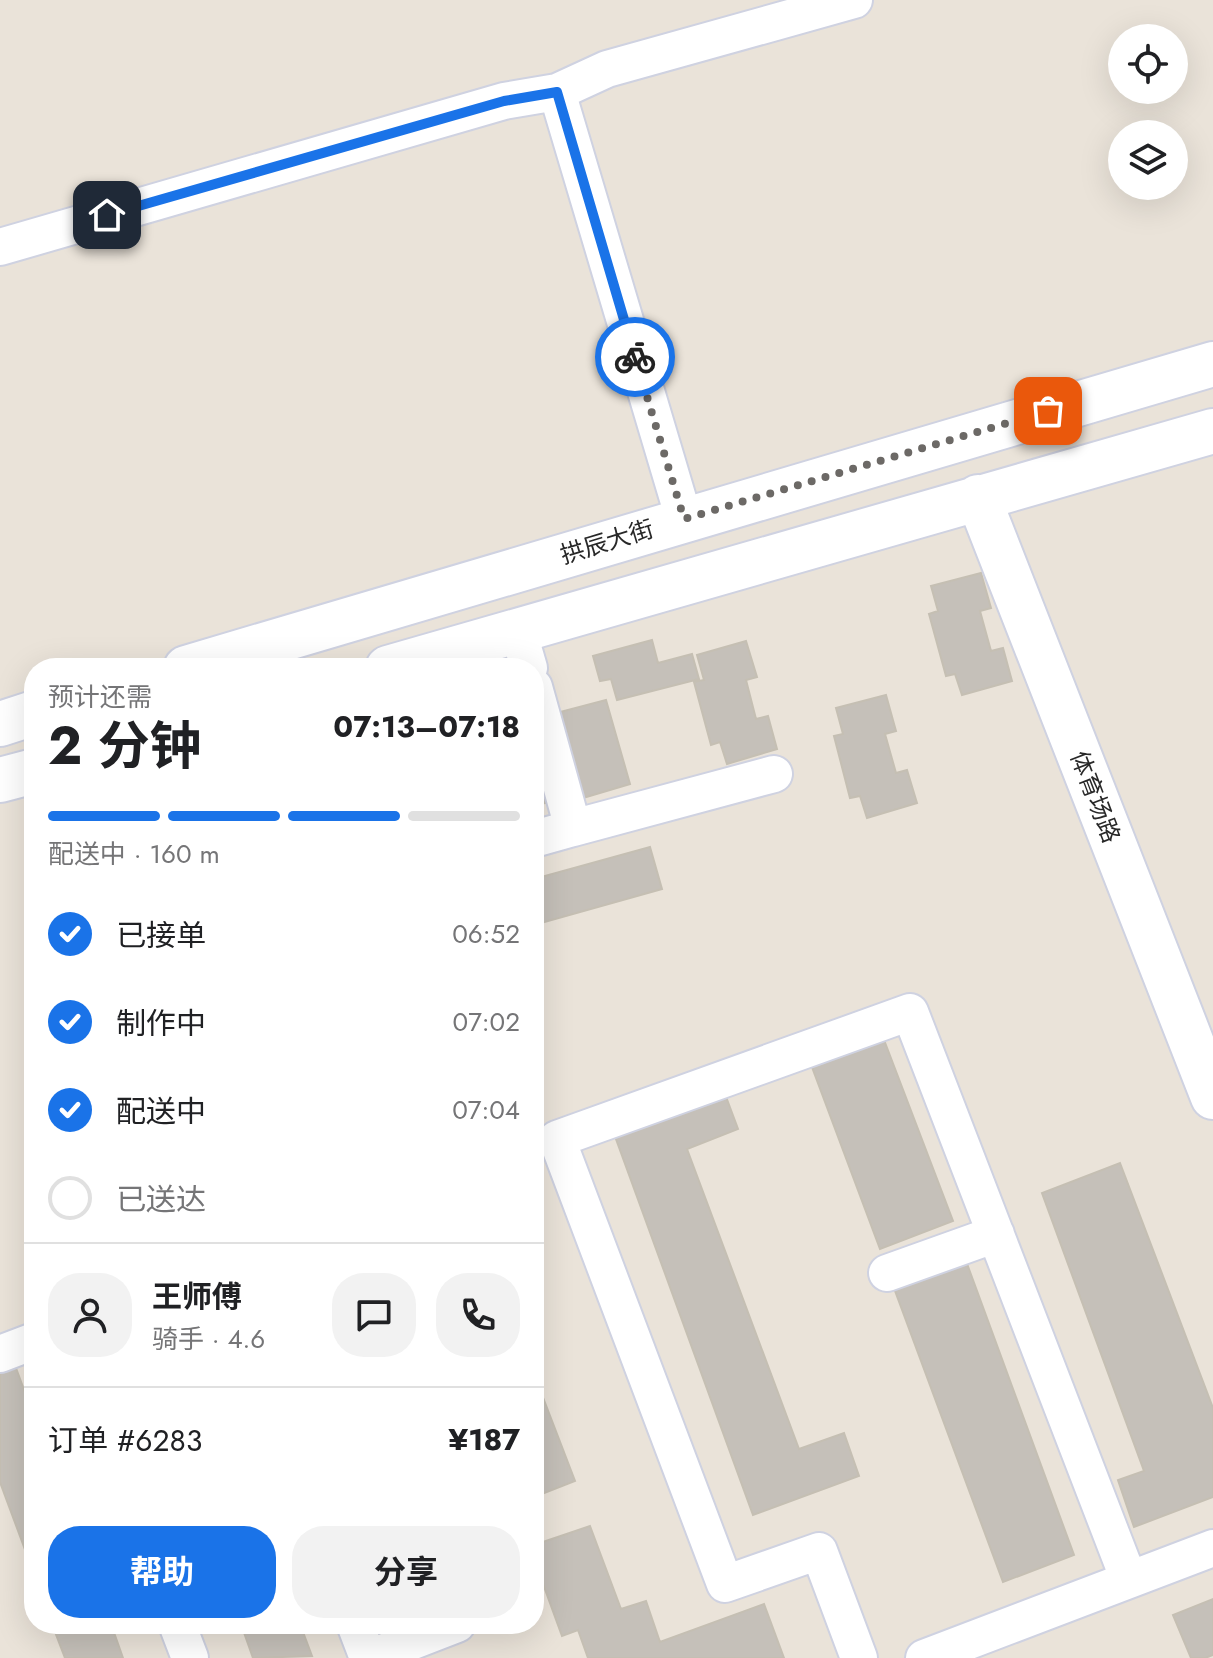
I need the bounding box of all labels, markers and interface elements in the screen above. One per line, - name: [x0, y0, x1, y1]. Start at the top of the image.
- map controls: [1108, 24, 1188, 200]
- button: locate: [1108, 24, 1188, 104]
- button: layers: [1108, 120, 1188, 200]
- pin: [73, 181, 141, 249]
- icon: home: [85, 193, 129, 237]
- courier: [595, 317, 675, 397]
- icon: bike: [613, 335, 657, 379]
- pin: [1014, 377, 1082, 445]
- icon: bag: [1026, 389, 1070, 433]
- street label: 拱辰大街: [556, 511, 658, 572]
- text: 预计还需: [48, 678, 152, 716]
- text: 07:13–07:18: [333, 705, 520, 748]
- text: 2 分钟: [48, 708, 202, 784]
- street label: 体育场路: [1062, 746, 1129, 848]
- text: 配送中 · 160 m: [48, 835, 220, 873]
- icon: check: [48, 912, 92, 956]
- text: 已接单: [116, 914, 206, 957]
- text: 06:52: [452, 915, 520, 953]
- icon: check: [48, 1000, 92, 1044]
- text: 制作中: [116, 1002, 206, 1045]
- text: 07:02: [453, 1003, 520, 1041]
- icon: check: [48, 1088, 92, 1132]
- text: 配送中: [116, 1090, 206, 1133]
- text: 07:04: [452, 1091, 520, 1129]
- text: 已送达: [116, 1178, 206, 1221]
- button: person: [48, 1273, 132, 1357]
- button: chat: [332, 1273, 416, 1357]
- button: phone: [436, 1273, 520, 1357]
- text: 王师傅: [152, 1275, 242, 1318]
- text: 骑手 · 4.6: [152, 1320, 265, 1358]
- text: ¥187: [448, 1418, 520, 1461]
- text: 订单 #6283: [48, 1419, 202, 1462]
- button: 帮助: [48, 1526, 276, 1618]
- button: 分享: [292, 1526, 520, 1618]

